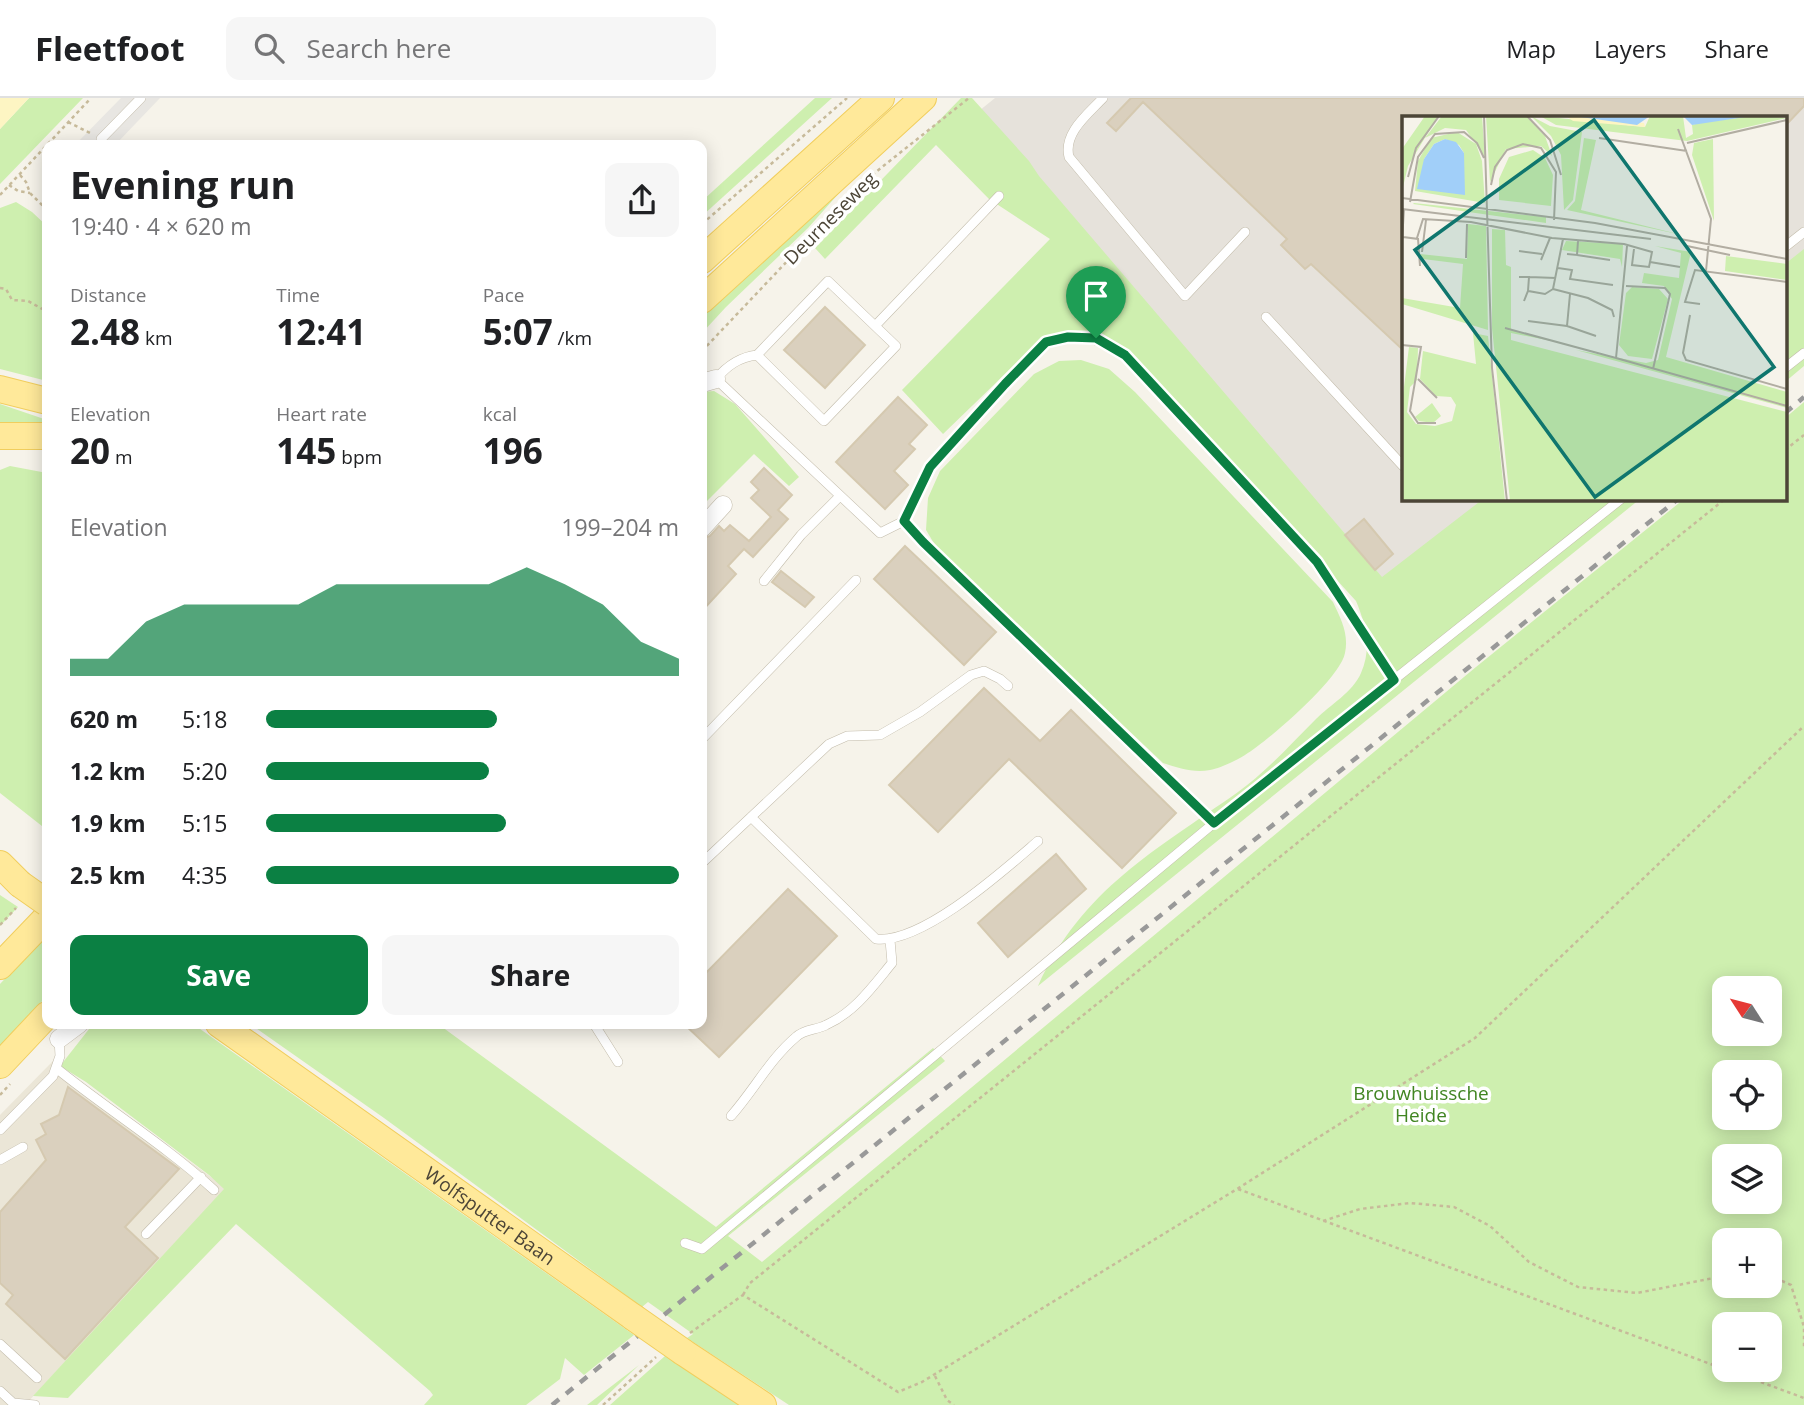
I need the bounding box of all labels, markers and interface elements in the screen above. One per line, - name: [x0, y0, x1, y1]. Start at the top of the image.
- search box: [226, 17, 716, 80]
- text: Fleetfoot: [35, 26, 184, 71]
- icon: search: [250, 29, 288, 67]
- text: Search here: [306, 30, 451, 66]
- text: Map: [1506, 32, 1556, 65]
- text: Layers: [1594, 32, 1667, 65]
- text: Share: [1705, 32, 1769, 65]
- inset map: [1402, 116, 1786, 500]
- text: Evening run: [70, 158, 295, 210]
- button: share: [605, 163, 679, 237]
- street label: Deurneseweg: [778, 166, 882, 270]
- text: 19:40 · 4 × 620 m: [70, 210, 252, 242]
- pin: [1066, 266, 1126, 338]
- icon: arrive: [1077, 277, 1115, 315]
- text: Distance: [70, 282, 146, 308]
- text: Time: [276, 282, 320, 308]
- text: Pace: [483, 282, 524, 308]
- text: 2.48: [70, 308, 140, 355]
- text: 12:41: [276, 308, 366, 355]
- text: 5:07: [483, 308, 553, 355]
- text: km: [140, 325, 173, 351]
- text: /km: [553, 325, 592, 351]
- text: Elevation: [70, 401, 151, 427]
- text: Heart rate: [276, 401, 367, 427]
- text: kcal: [483, 401, 517, 427]
- text: 20: [70, 427, 110, 474]
- text: 145: [276, 427, 336, 474]
- text: 196: [483, 427, 543, 474]
- text: m: [110, 444, 133, 470]
- text: bpm: [336, 444, 382, 470]
- text: Elevation: [70, 511, 168, 543]
- text: 199–204 m: [561, 511, 679, 543]
- text: 620 m: [70, 703, 138, 735]
- text: 5:18: [182, 703, 228, 735]
- text: 1.2 km: [70, 755, 146, 787]
- text: 5:20: [182, 755, 228, 787]
- text: 1.9 km: [70, 807, 146, 839]
- text: 5:15: [182, 807, 228, 839]
- text: 2.5 km: [70, 859, 146, 891]
- text: 4:35: [182, 859, 228, 891]
- button: Save: [70, 935, 368, 1015]
- button: Share: [382, 935, 679, 1015]
- north arrow: [1712, 976, 1782, 1046]
- map controls: [1712, 976, 1782, 1382]
- button: locate: [1712, 1060, 1782, 1130]
- park label: Brouwhuissche Heide: [1353, 1080, 1489, 1128]
- button: layers: [1712, 1144, 1782, 1214]
- street label: Wolfsputter Baan: [419, 1161, 561, 1271]
- button: +: [1712, 1228, 1782, 1298]
- button: −: [1712, 1312, 1782, 1382]

